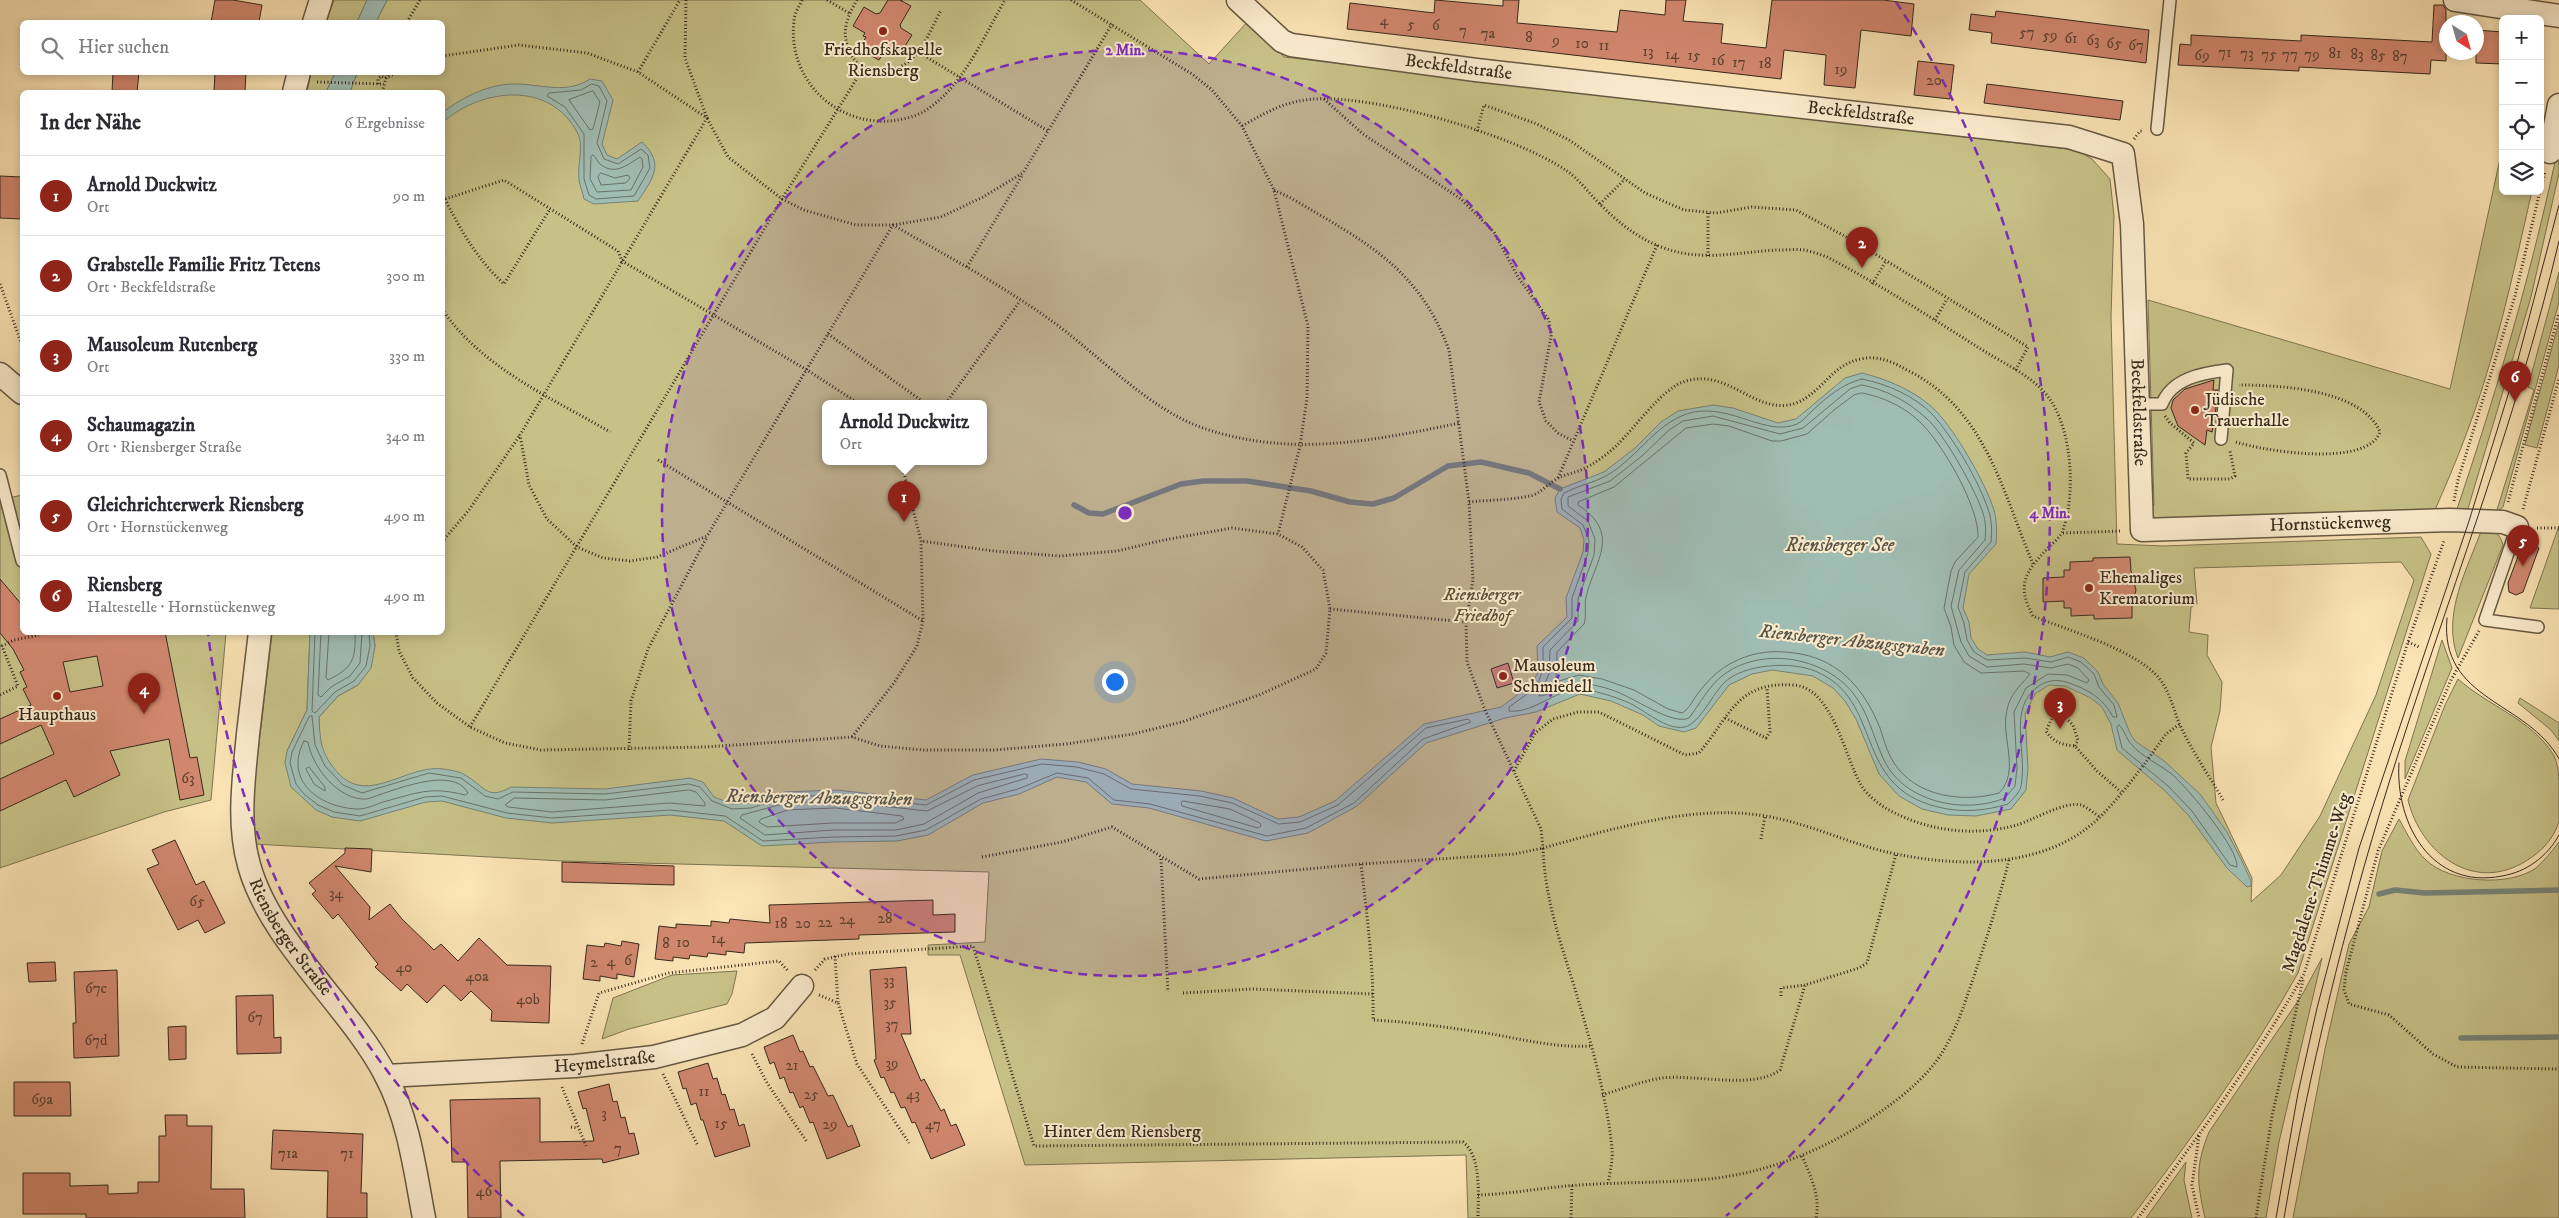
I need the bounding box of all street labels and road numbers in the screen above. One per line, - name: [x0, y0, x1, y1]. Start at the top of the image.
- street label: Beckfeldstraße: [1404, 50, 1513, 85]
- street label: Beckfeldstraße: [1806, 97, 1916, 130]
- street label: Beckfeldstraße: [2125, 358, 2151, 466]
- street label: Hornstückenweg: [2269, 511, 2391, 537]
- street label: Magdalene-Thimme-Weg: [2278, 790, 2357, 976]
- street label: Riensberger Straße: [243, 875, 337, 1000]
- street label: Heymelstraße: [553, 1046, 656, 1078]
- street label: Hinter dem Riensberg: [1043, 1121, 1201, 1143]

